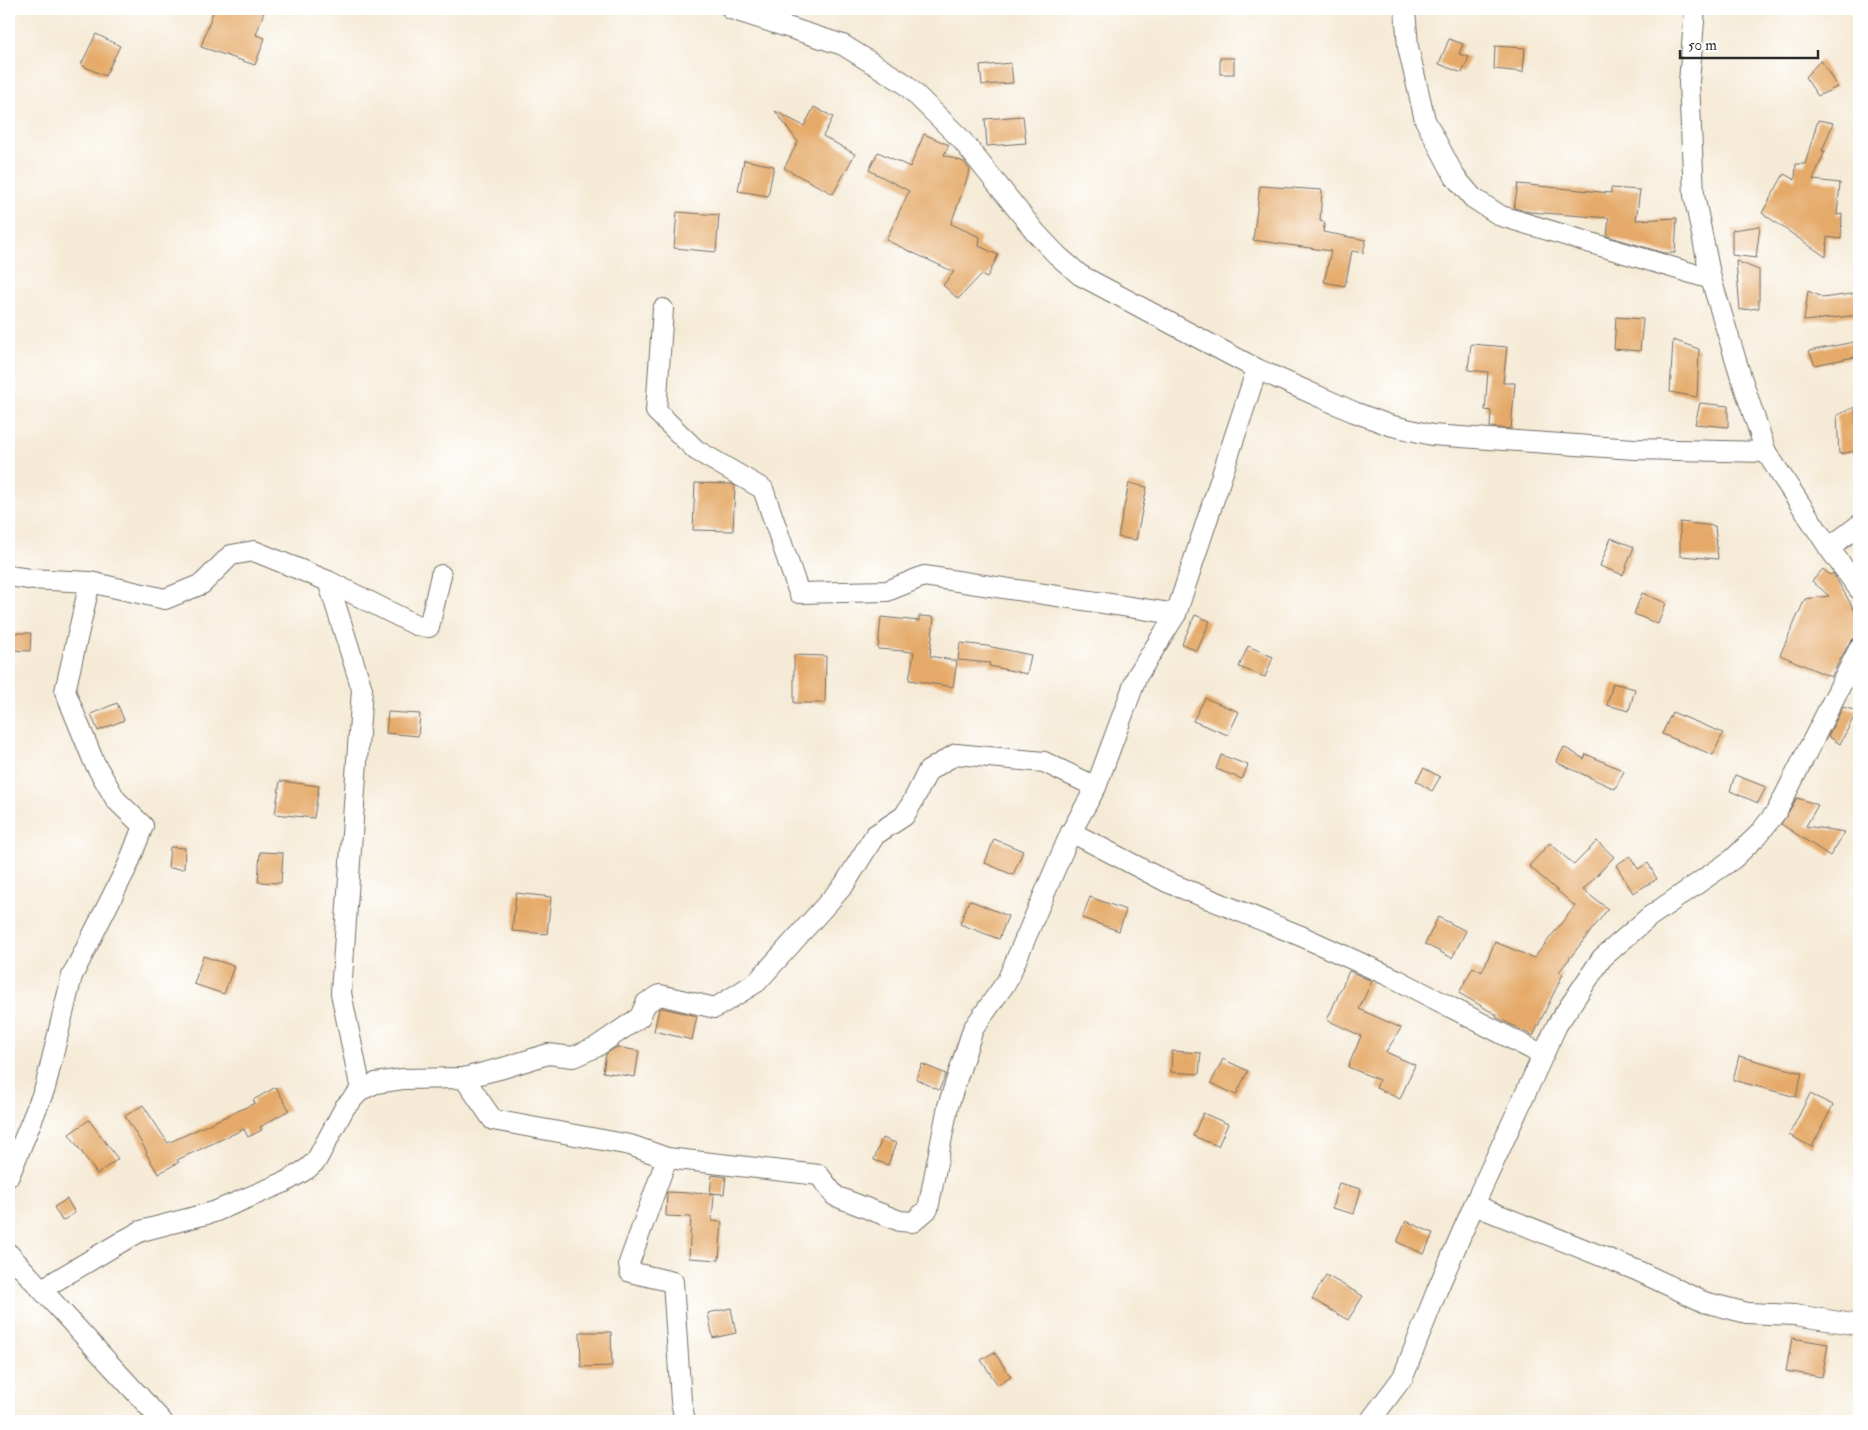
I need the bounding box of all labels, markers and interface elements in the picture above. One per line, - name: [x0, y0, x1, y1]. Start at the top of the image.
- scale bar: [1680, 28, 1818, 60]
- text: 50 m: [1688, 36, 1717, 55]

